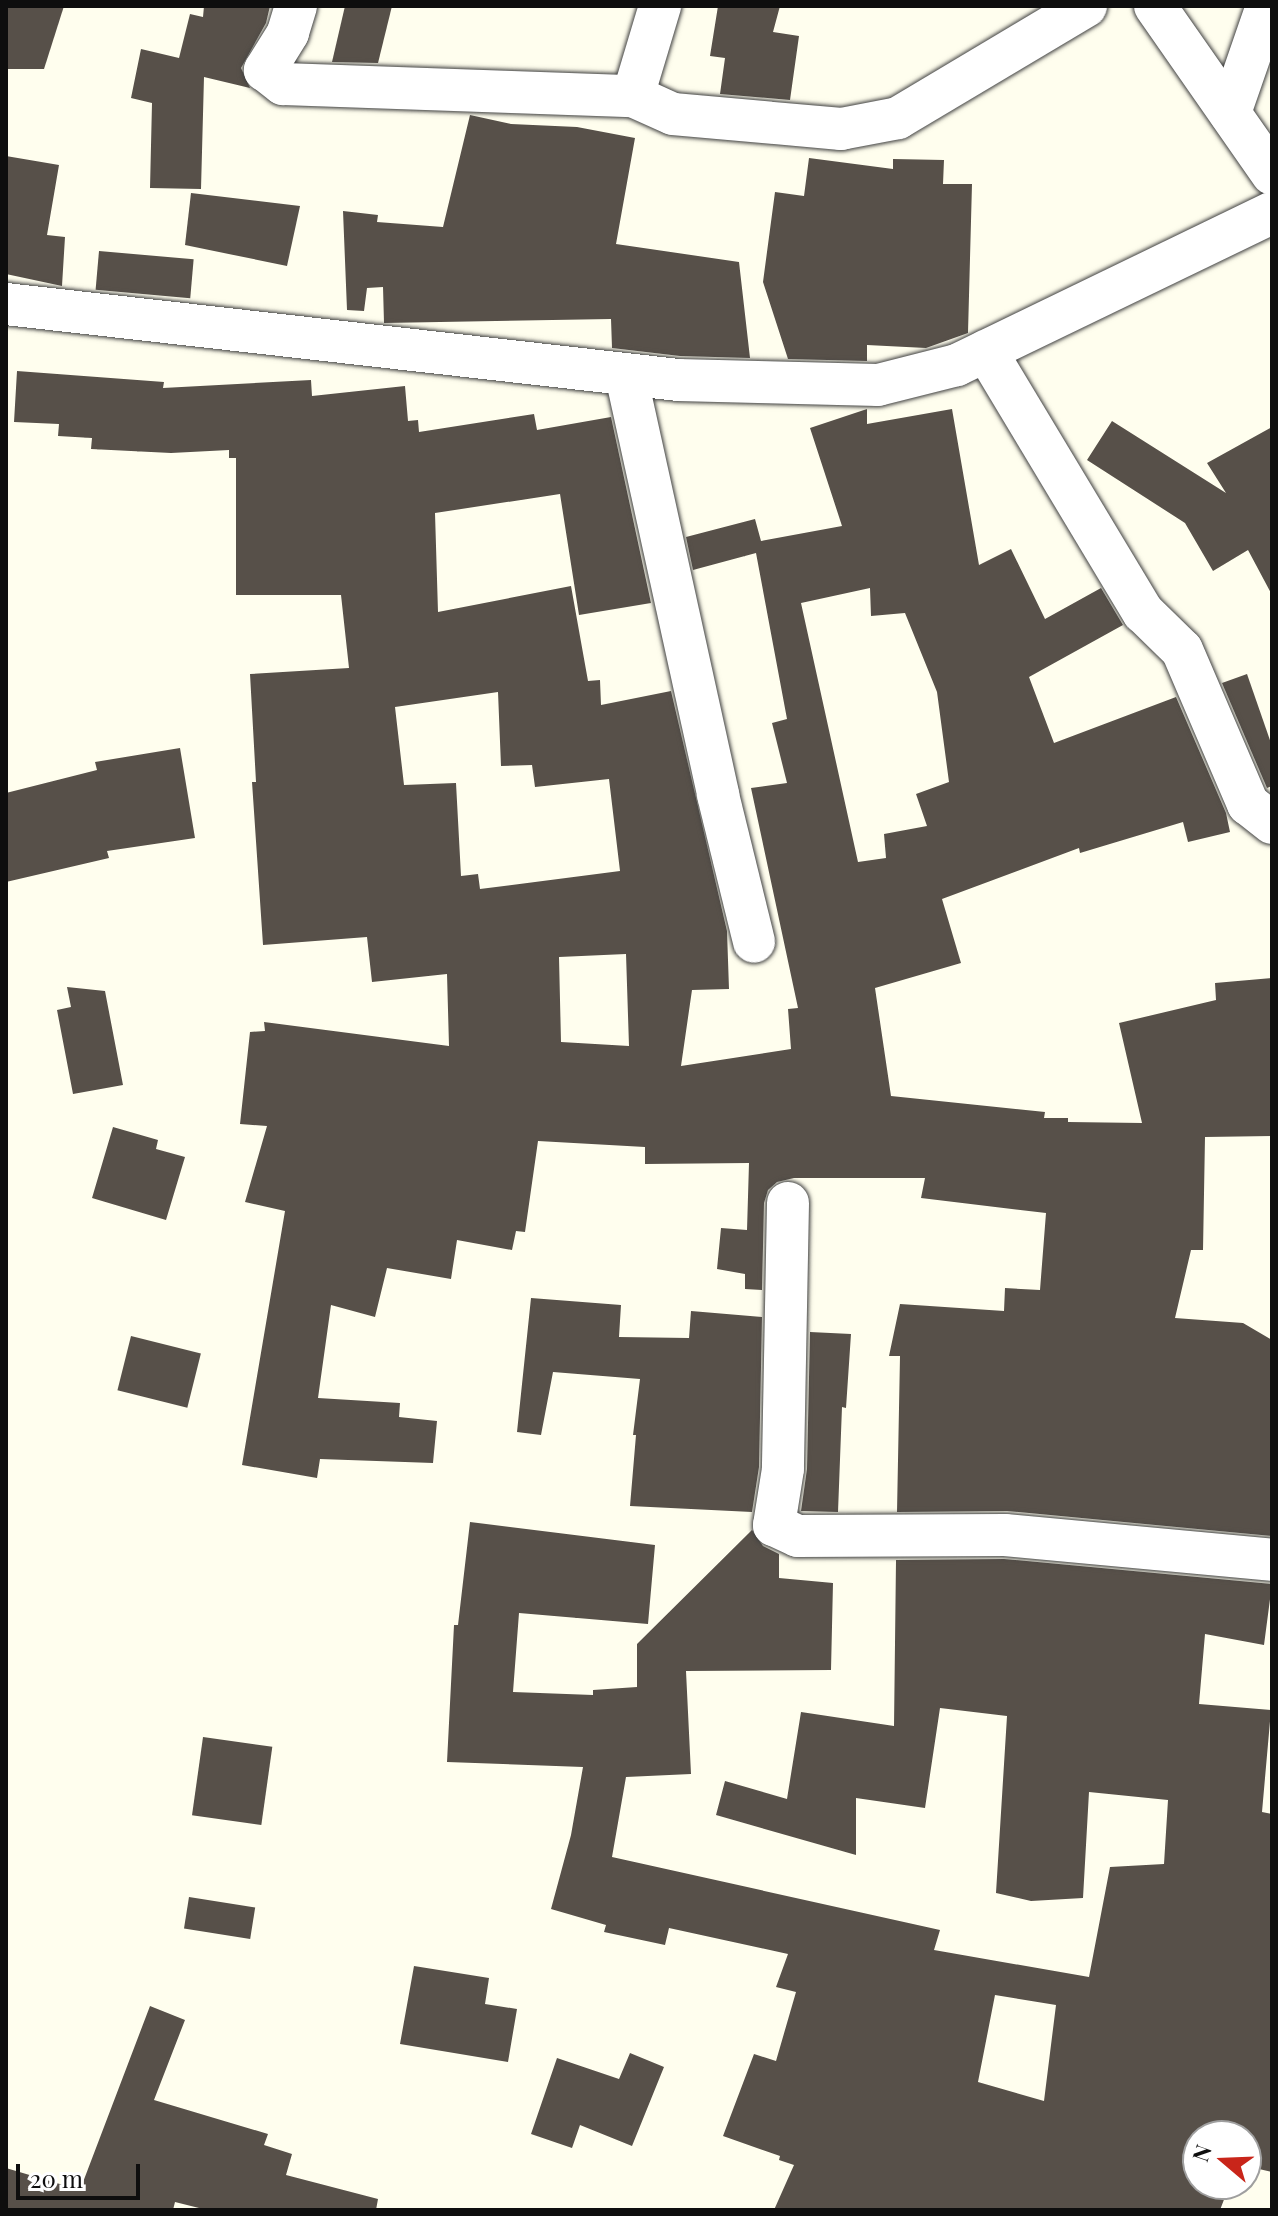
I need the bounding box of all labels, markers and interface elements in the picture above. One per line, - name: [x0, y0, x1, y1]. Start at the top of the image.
- north arrow: [1182, 2120, 1262, 2200]
- text: N: [1184, 2140, 1218, 2165]
- scale bar: [20, 2148, 144, 2198]
- text: 20 m: [30, 2162, 83, 2194]

